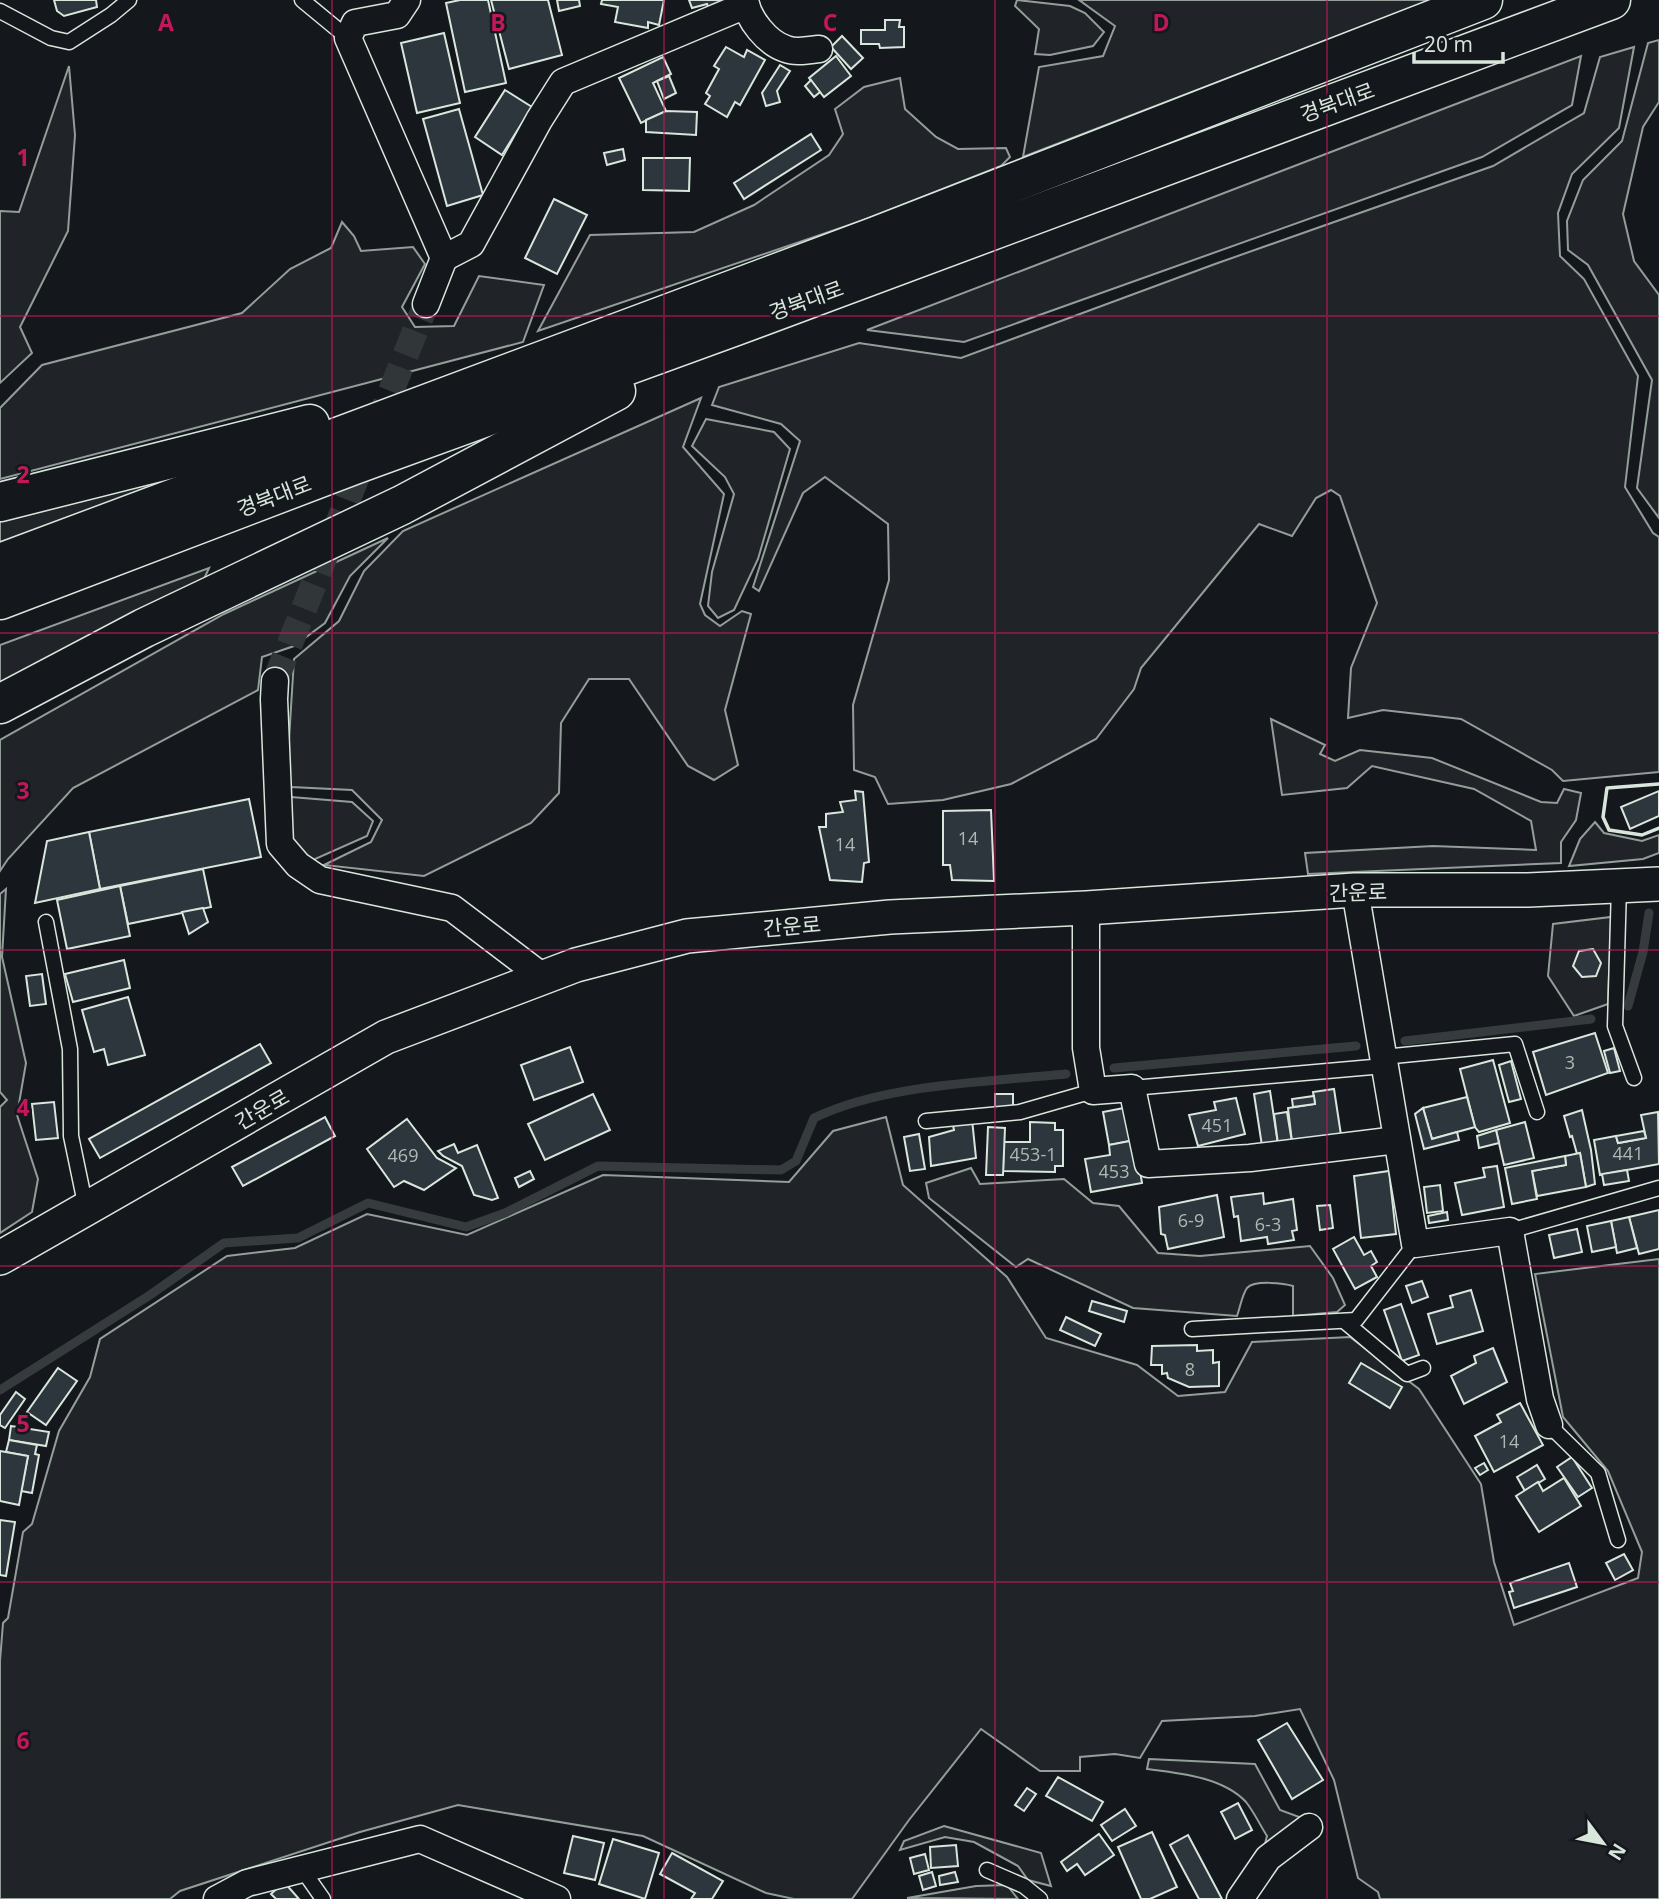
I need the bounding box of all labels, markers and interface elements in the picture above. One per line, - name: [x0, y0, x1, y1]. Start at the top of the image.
- text: A: [158, 6, 174, 38]
- text: B: [490, 6, 506, 38]
- text: C: [823, 6, 837, 38]
- text: D: [1152, 6, 1170, 38]
- scale bar: [1414, 21, 1503, 65]
- text: 20 m: [1424, 30, 1473, 58]
- street label: 경북대로: [1296, 76, 1378, 128]
- text: 1: [16, 141, 30, 173]
- street label: 경북대로: [765, 274, 847, 326]
- text: 2: [16, 458, 30, 490]
- street label: 경북대로: [233, 469, 315, 523]
- text: 3: [16, 774, 30, 806]
- house number: 14: [958, 826, 978, 850]
- house number: 14: [835, 832, 855, 856]
- street label: 간운로: [1329, 877, 1387, 907]
- street label: 간운로: [762, 910, 822, 942]
- house number: 3: [1565, 1050, 1575, 1074]
- street label: 간운로: [230, 1082, 294, 1136]
- text: 4: [16, 1091, 30, 1123]
- house number: 451: [1202, 1113, 1232, 1137]
- house number: 441: [1613, 1141, 1643, 1165]
- house number: 453-1: [1010, 1142, 1056, 1166]
- house number: 469: [388, 1143, 418, 1167]
- house number: 453: [1099, 1159, 1129, 1183]
- house number: 6-9: [1178, 1208, 1204, 1232]
- house number: 6-3: [1255, 1212, 1281, 1236]
- house number: 8: [1185, 1357, 1195, 1381]
- text: 5: [16, 1407, 30, 1439]
- house number: 14: [1499, 1429, 1519, 1453]
- text: 6: [16, 1724, 30, 1756]
- north arrow: [1568, 1808, 1638, 1878]
- text: N: [1602, 1839, 1633, 1865]

